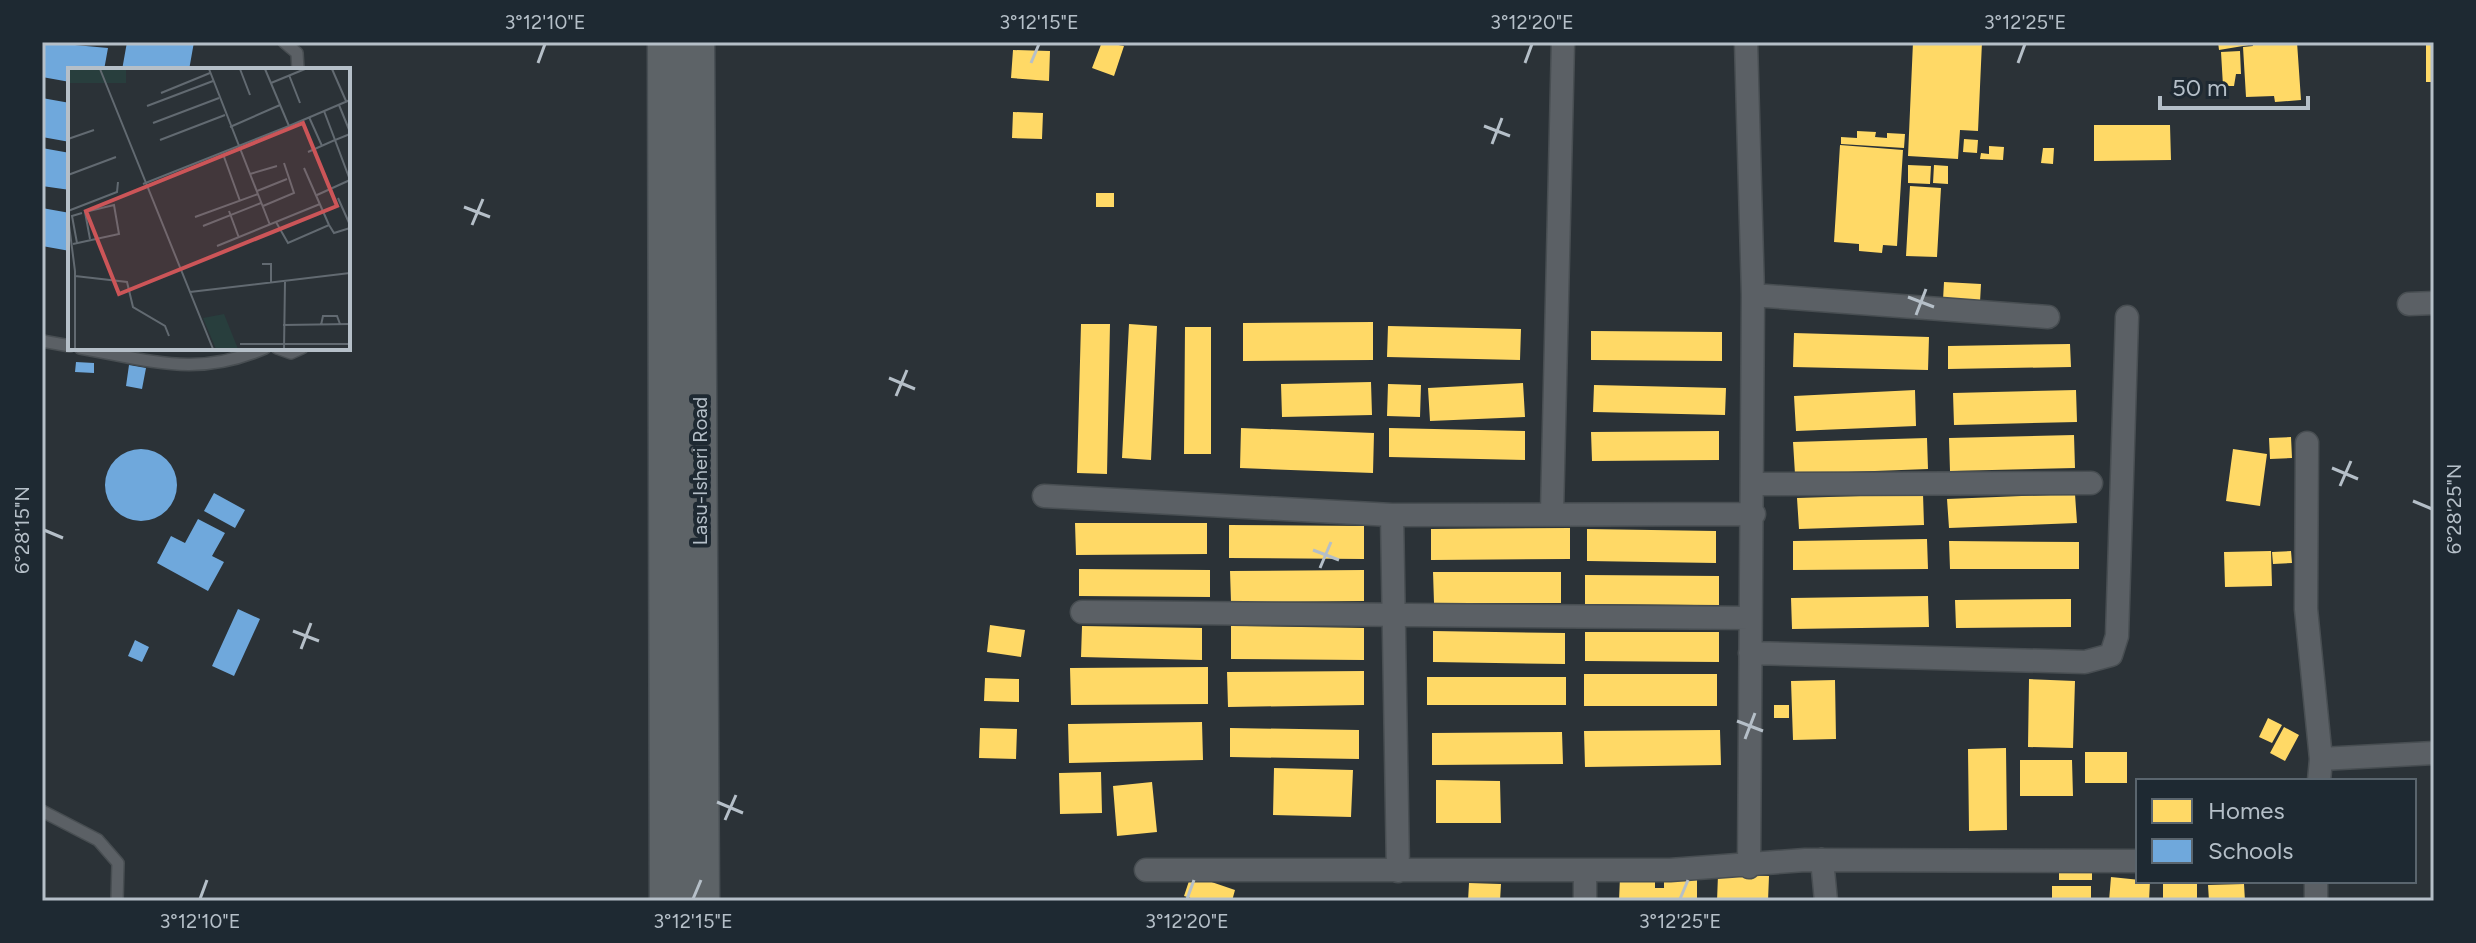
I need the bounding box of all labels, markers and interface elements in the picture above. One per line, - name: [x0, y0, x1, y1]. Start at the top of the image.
- text: 3°12'10"E: [504, 10, 586, 34]
- text: 3°12'15"E: [999, 10, 1079, 34]
- text: 3°12'20"E: [1490, 10, 1574, 34]
- text: 3°12'25"E: [1984, 10, 2066, 34]
- scale bar: [2160, 60, 2308, 110]
- inset map: [68, 68, 350, 350]
- text: 50 m: [2172, 73, 2228, 102]
- street label: Lasu-Isheri Road: [688, 397, 712, 545]
- text: 6°28'25"N: [2442, 464, 2466, 554]
- text: 6°28'15"N: [10, 486, 34, 574]
- legend: [2136, 779, 2416, 883]
- text: Homes: [2208, 796, 2285, 825]
- text: Schools: [2208, 836, 2293, 865]
- text: 3°12'10"E: [159, 909, 241, 933]
- text: 3°12'15"E: [653, 909, 733, 933]
- text: 3°12'20"E: [1145, 909, 1229, 933]
- text: 3°12'25"E: [1639, 909, 1721, 933]

